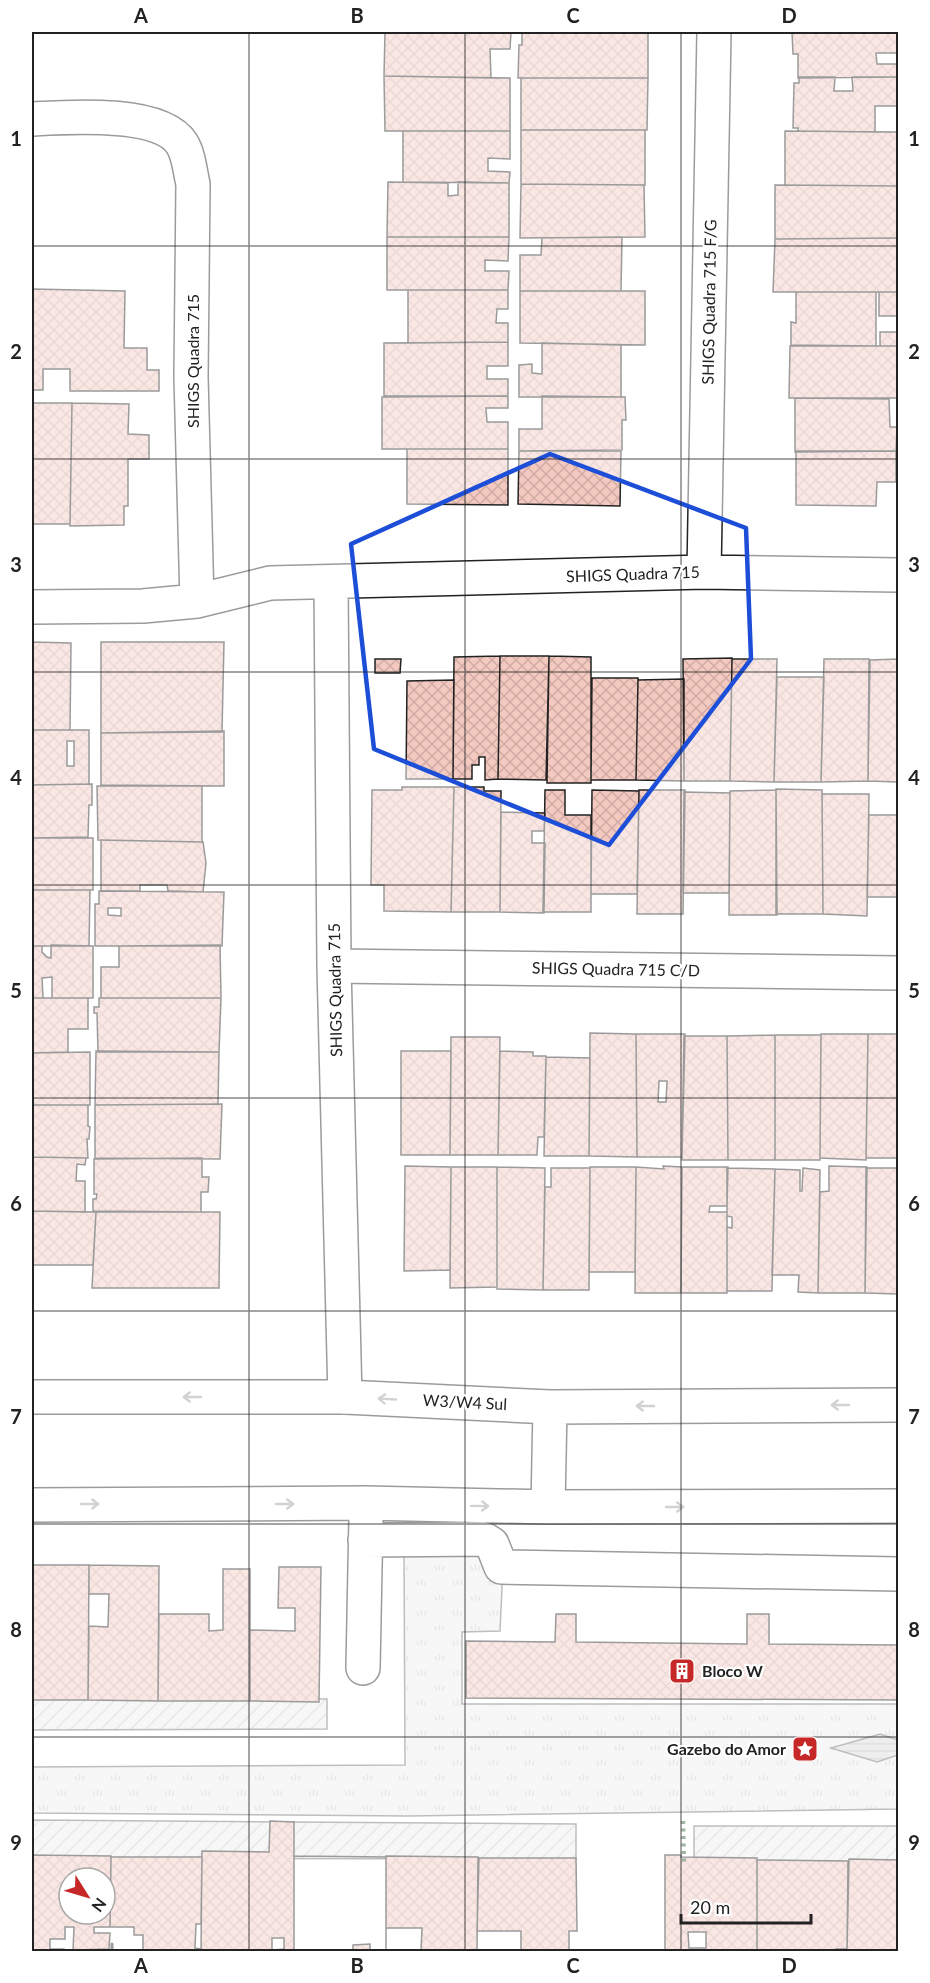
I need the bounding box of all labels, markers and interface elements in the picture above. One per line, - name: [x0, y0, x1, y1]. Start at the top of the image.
- text: A: [133, 3, 148, 27]
- text: B: [350, 3, 364, 27]
- text: C: [566, 3, 580, 27]
- text: D: [781, 3, 797, 27]
- text: 1: [10, 126, 22, 150]
- text: 1: [908, 126, 920, 150]
- street label: SHIGS Quadra 715 F/G: [698, 219, 719, 385]
- street label: SHIGS Quadra 715: [183, 294, 202, 428]
- text: 2: [10, 339, 22, 363]
- text: 2: [908, 339, 920, 363]
- text: 3: [10, 552, 22, 576]
- text: 3: [908, 552, 920, 576]
- street label: SHIGS Quadra 715: [566, 562, 700, 585]
- text: 4: [10, 765, 22, 789]
- text: 4: [908, 765, 920, 789]
- street label: SHIGS Quadra 715: [324, 923, 345, 1057]
- street label: SHIGS Quadra 715 C/D: [532, 958, 700, 979]
- text: 5: [10, 978, 22, 1002]
- text: 5: [908, 978, 920, 1002]
- text: 6: [10, 1191, 22, 1215]
- text: 6: [908, 1191, 920, 1215]
- street label: W3/W4 Sul: [422, 1390, 508, 1413]
- one-way arrow: [183, 1391, 203, 1403]
- one-way arrow: [378, 1393, 398, 1404]
- one-way arrow: [831, 1399, 851, 1411]
- one-way arrow: [636, 1400, 656, 1412]
- text: 7: [10, 1404, 22, 1428]
- text: 7: [908, 1404, 920, 1428]
- one-way arrow: [79, 1498, 99, 1510]
- one-way arrow: [274, 1498, 294, 1510]
- one-way arrow: [469, 1500, 489, 1512]
- one-way arrow: [664, 1501, 684, 1513]
- text: 8: [10, 1617, 22, 1641]
- text: 8: [908, 1617, 920, 1641]
- building icon: Bloco W: [667, 1656, 697, 1686]
- place label: Bloco W: [702, 1661, 763, 1680]
- place icon: Gazebo do Amor: [790, 1734, 820, 1764]
- place label: Gazebo do Amor: [667, 1739, 786, 1758]
- text: 9: [10, 1830, 22, 1854]
- text: 9: [908, 1830, 920, 1854]
- north arrow: [57, 1866, 117, 1926]
- scale bar: [681, 1887, 812, 1925]
- text: N: [88, 1895, 111, 1916]
- text: 20 m: [690, 1896, 730, 1918]
- text: A: [133, 1953, 148, 1977]
- text: B: [350, 1953, 364, 1977]
- text: C: [566, 1953, 580, 1977]
- text: D: [781, 1953, 797, 1977]

